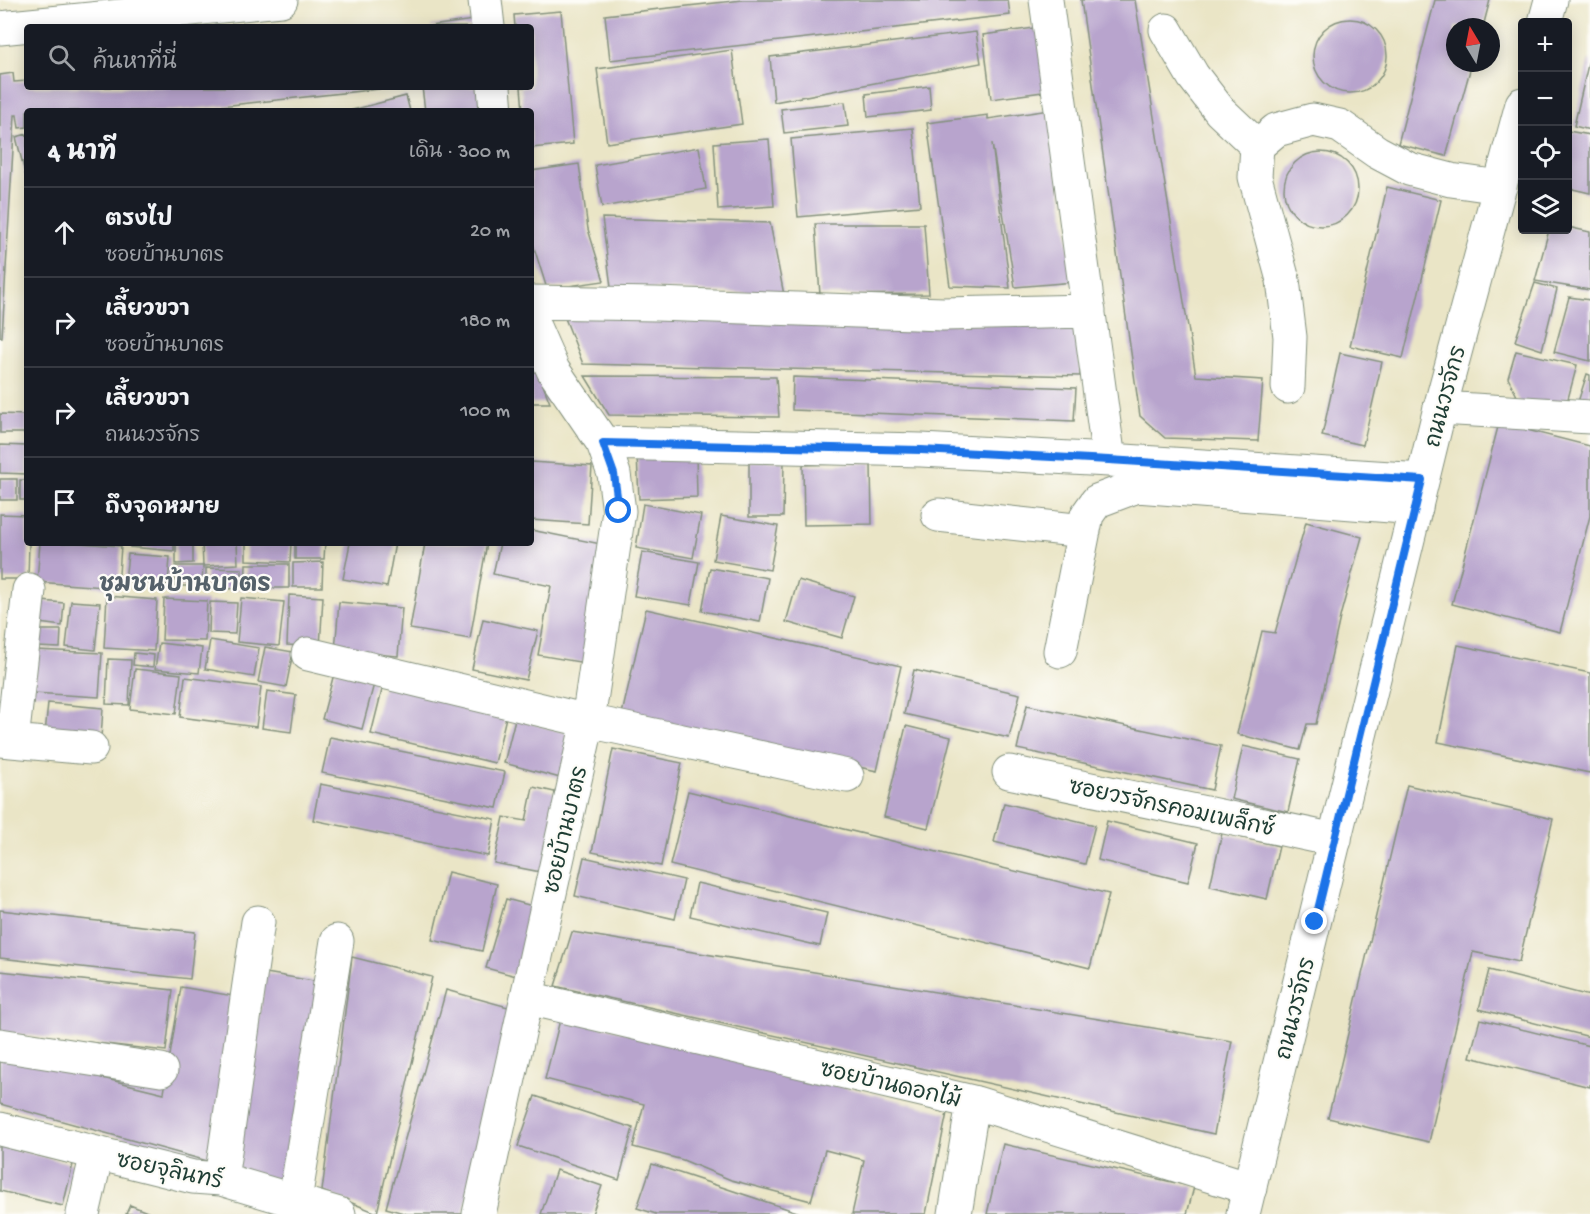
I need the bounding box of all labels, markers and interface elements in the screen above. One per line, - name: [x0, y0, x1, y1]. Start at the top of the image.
- north arrow: [1446, 18, 1500, 72]
- map controls: [1518, 18, 1572, 234]
- button: +: [1518, 18, 1572, 72]
- search box: [24, 24, 534, 90]
- icon: search: [45, 41, 78, 74]
- text: ค้นหาที่นี่: [93, 51, 177, 77]
- button: −: [1518, 72, 1572, 126]
- button: locate: [1518, 126, 1572, 180]
- text: 4 นาที: [48, 139, 117, 170]
- text: เดิน · 300 m: [409, 142, 510, 165]
- button: layers: [1518, 180, 1572, 234]
- text: ตรงไป: [105, 208, 173, 234]
- icon: ahead: [48, 216, 81, 249]
- text: 20 m: [470, 221, 510, 244]
- text: ซอยบ้านบาตร: [105, 246, 224, 269]
- text: เลี้ยวขวา: [105, 298, 189, 324]
- icon: right: [48, 306, 81, 339]
- text: 180 m: [461, 311, 510, 334]
- text: ซอยบ้านบาตร: [105, 336, 224, 359]
- street label: ถนนวรจักร: [1419, 342, 1474, 451]
- text: เลี้ยวขวา: [105, 388, 189, 414]
- icon: right: [48, 396, 81, 429]
- text: 100 m: [460, 401, 510, 424]
- text: ถนนวรจักร: [105, 426, 200, 449]
- icon: arrive: [48, 486, 81, 519]
- text: ถึงจุดหมาย: [105, 496, 220, 522]
- route start: [605, 497, 631, 523]
- district label: ชุมชนบ้านบาตร: [99, 566, 271, 601]
- street label: ซอยบ้านบาตร: [536, 763, 595, 898]
- street label: ซอยวรจักรคอมเพล็กซ์: [1066, 770, 1278, 844]
- route end: [1301, 908, 1327, 934]
- street label: ถนนวรจักร: [1270, 954, 1323, 1063]
- street label: ซอยบ้านดอกไม้: [817, 1053, 964, 1116]
- street label: ซอยจุลินทร์: [113, 1144, 226, 1197]

